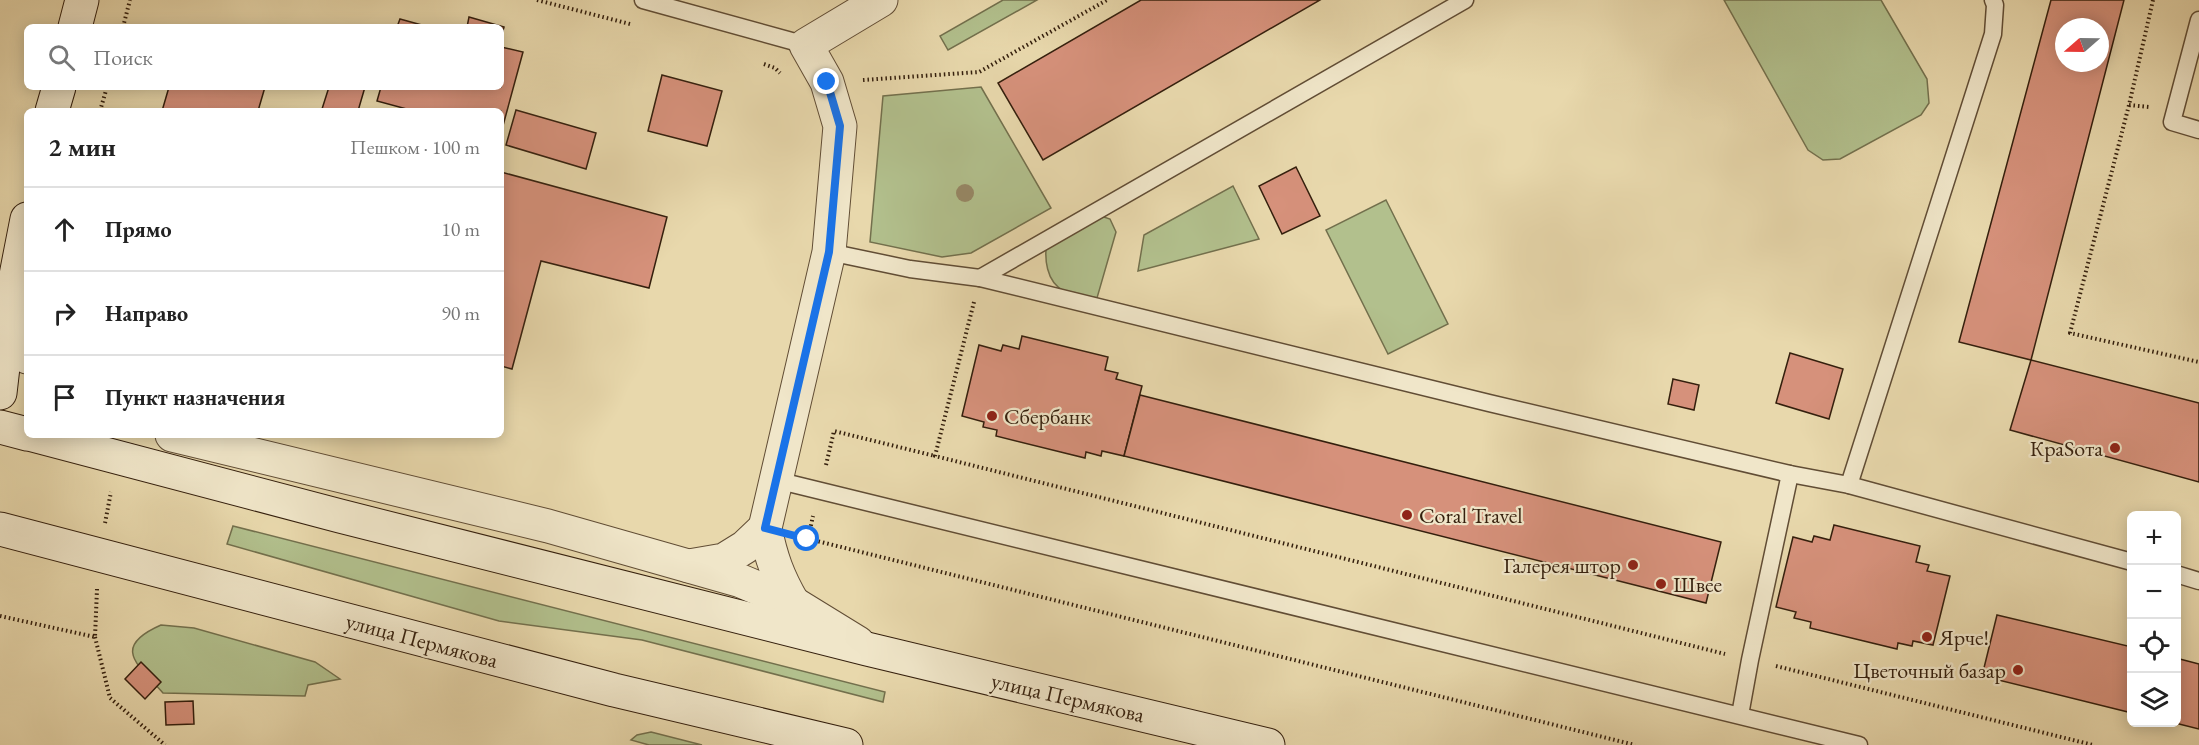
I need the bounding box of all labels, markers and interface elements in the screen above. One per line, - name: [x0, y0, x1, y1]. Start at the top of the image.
- north arrow: [2055, 18, 2109, 72]
- search box: [24, 24, 504, 90]
- icon: search: [45, 41, 78, 74]
- text: Поиск: [93, 43, 153, 72]
- route end: [813, 68, 839, 94]
- text: 2 мин: [48, 130, 116, 164]
- text: Пешком · 100 m: [350, 134, 480, 160]
- icon: ahead: [48, 213, 81, 246]
- text: Прямо: [105, 215, 172, 244]
- text: 10 m: [441, 216, 480, 242]
- icon: right: [48, 297, 81, 330]
- text: Направо: [105, 299, 188, 328]
- text: 90 m: [441, 300, 480, 326]
- icon: arrive: [48, 381, 81, 414]
- text: Пункт назначения: [105, 383, 285, 412]
- place label: Сбербанк: [1004, 402, 1091, 431]
- marker: Сбербанк: [985, 409, 999, 423]
- place label: КраSота: [2030, 434, 2103, 463]
- marker: КраSота: [2108, 441, 2122, 455]
- place label: Coral Travel: [1419, 501, 1523, 530]
- marker: Coral Travel: [1400, 508, 1414, 522]
- map controls: [2127, 511, 2181, 727]
- button: +: [2127, 511, 2181, 565]
- route start: [793, 525, 819, 551]
- place label: Галерея штор: [1503, 551, 1621, 580]
- marker: Галерея штор: [1626, 558, 1640, 572]
- button: −: [2127, 565, 2181, 619]
- place label: Швее: [1673, 570, 1722, 599]
- marker: Швее: [1654, 577, 1668, 591]
- street label: улица Пермякова: [343, 606, 501, 675]
- button: locate: [2127, 619, 2181, 673]
- place label: Ярче!: [1938, 623, 1989, 652]
- marker: Ярче!: [1920, 630, 1934, 644]
- place label: Цветочный базар: [1853, 656, 2006, 685]
- marker: Цветочный базар: [2011, 663, 2025, 677]
- street label: улица Пермякова: [988, 666, 1148, 729]
- button: layers: [2127, 673, 2181, 727]

